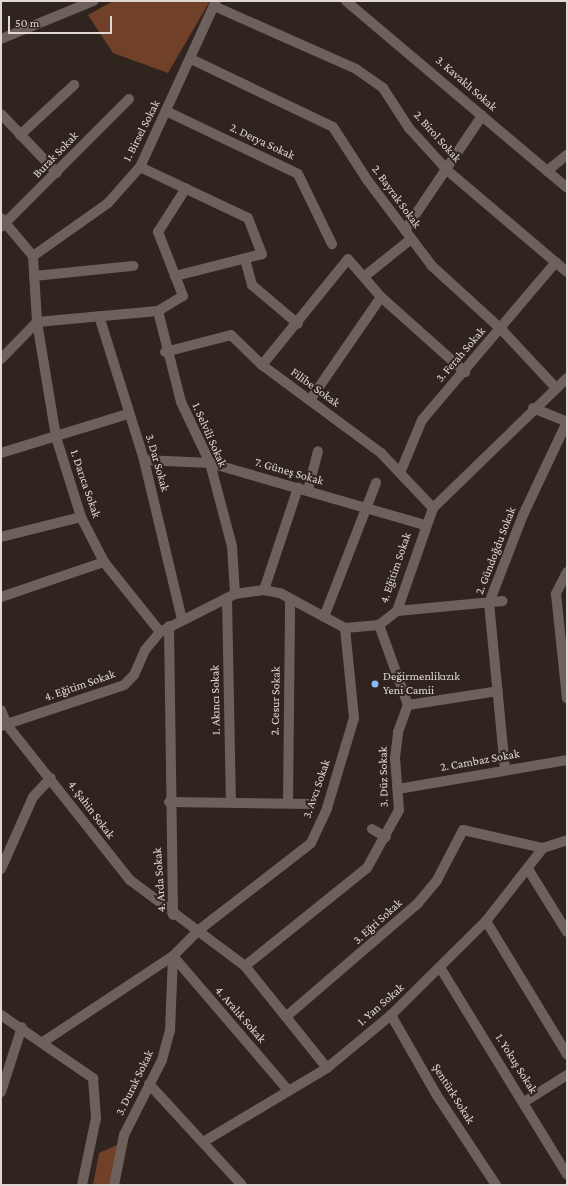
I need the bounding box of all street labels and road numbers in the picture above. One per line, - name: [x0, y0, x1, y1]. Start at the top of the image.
- street label: 3. Kavaklı Sokak: [432, 53, 500, 115]
- street label: 1. Birsel Sokak: [120, 98, 164, 164]
- street label: 2. Birol Sokak: [410, 108, 464, 166]
- street label: 2. Derya Sokak: [227, 121, 297, 163]
- street label: Burak Sokak: [30, 129, 82, 181]
- street label: 2. Bayrak Sokak: [368, 163, 424, 231]
- street label: 3. Ferah Sokak: [433, 325, 489, 385]
- street label: Filibe Sokak: [288, 365, 342, 411]
- street label: 1. Selvili Sokak: [188, 401, 230, 469]
- street label: 3. Dar Sokak: [142, 433, 172, 493]
- street label: 1. Darıca Sokak: [67, 448, 103, 520]
- street label: 7. Güneş Sokak: [253, 455, 325, 489]
- street label: 2. Gündoğdu Sokak: [473, 505, 519, 597]
- street label: 4. Eğitim Sokak: [377, 531, 415, 605]
- street label: 1. Akıncı Sokak: [208, 665, 224, 735]
- street label: 2. Cesur Sokak: [268, 666, 284, 736]
- street label: 4. Eğitim Sokak: [43, 667, 117, 705]
- street label: 3. Düz Sokak: [376, 746, 392, 808]
- street label: 2. Cambaz Sokak: [439, 747, 521, 775]
- street label: 3. Avcı Sokak: [300, 758, 334, 820]
- street label: 4. Şahin Sokak: [64, 778, 118, 842]
- street label: 4. Arda Sokak: [151, 847, 169, 913]
- street label: 3. Eğri Sokak: [351, 896, 405, 948]
- street label: 1. Yan Sokak: [355, 981, 407, 1029]
- street label: 4. Aralık Sokak: [211, 984, 269, 1046]
- street label: 1. Yokuş Sokak: [492, 1031, 540, 1097]
- street label: 3. Durak Sokak: [113, 1048, 157, 1118]
- street label: Şentürk Sokak: [429, 1061, 477, 1127]

